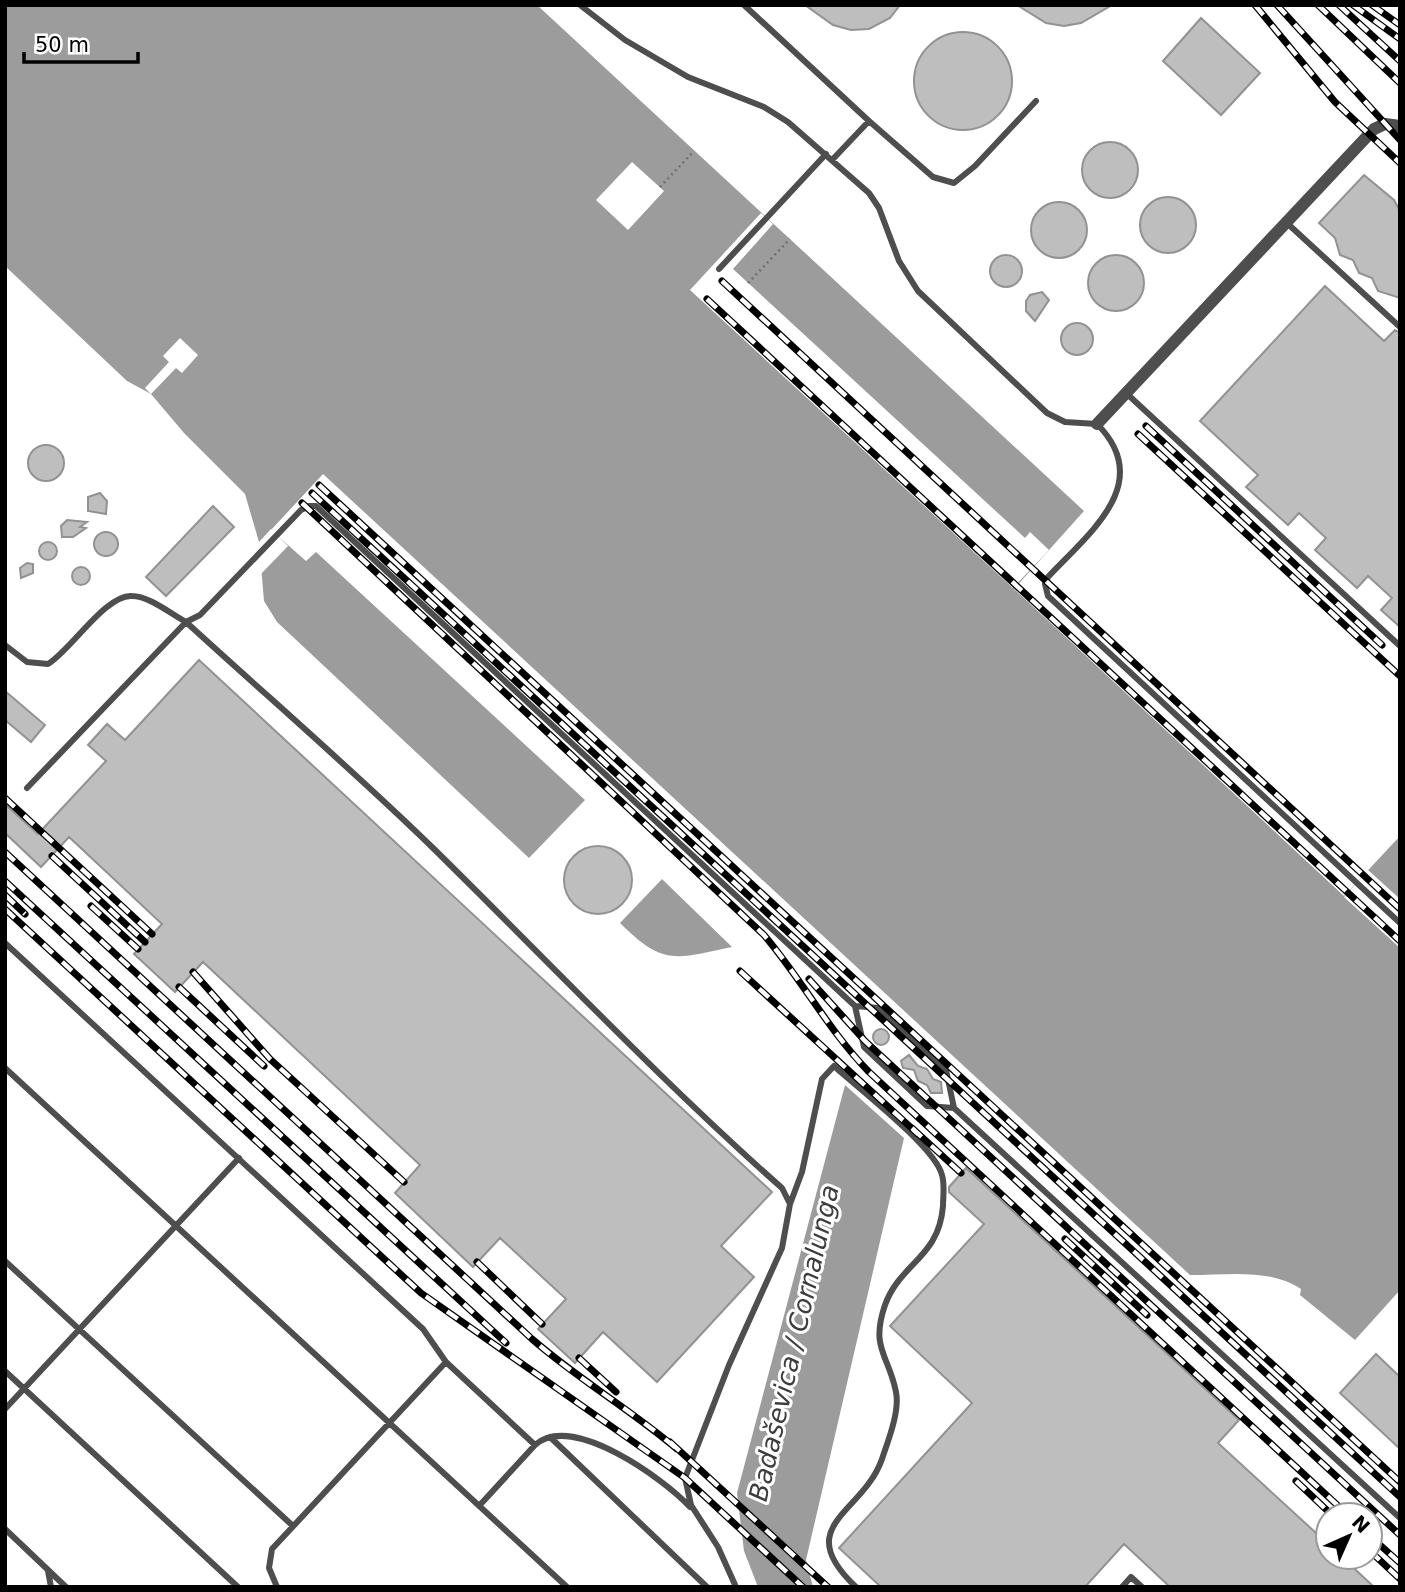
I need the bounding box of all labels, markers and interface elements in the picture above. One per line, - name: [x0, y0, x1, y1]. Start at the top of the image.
- scale bar: [24, 21, 138, 65]
- text: 50 m: [35, 33, 89, 57]
- water label: Badaševica / Cornalunga: [743, 1182, 845, 1504]
- north arrow: [1314, 1501, 1384, 1571]
- text: N: [1348, 1511, 1374, 1537]

